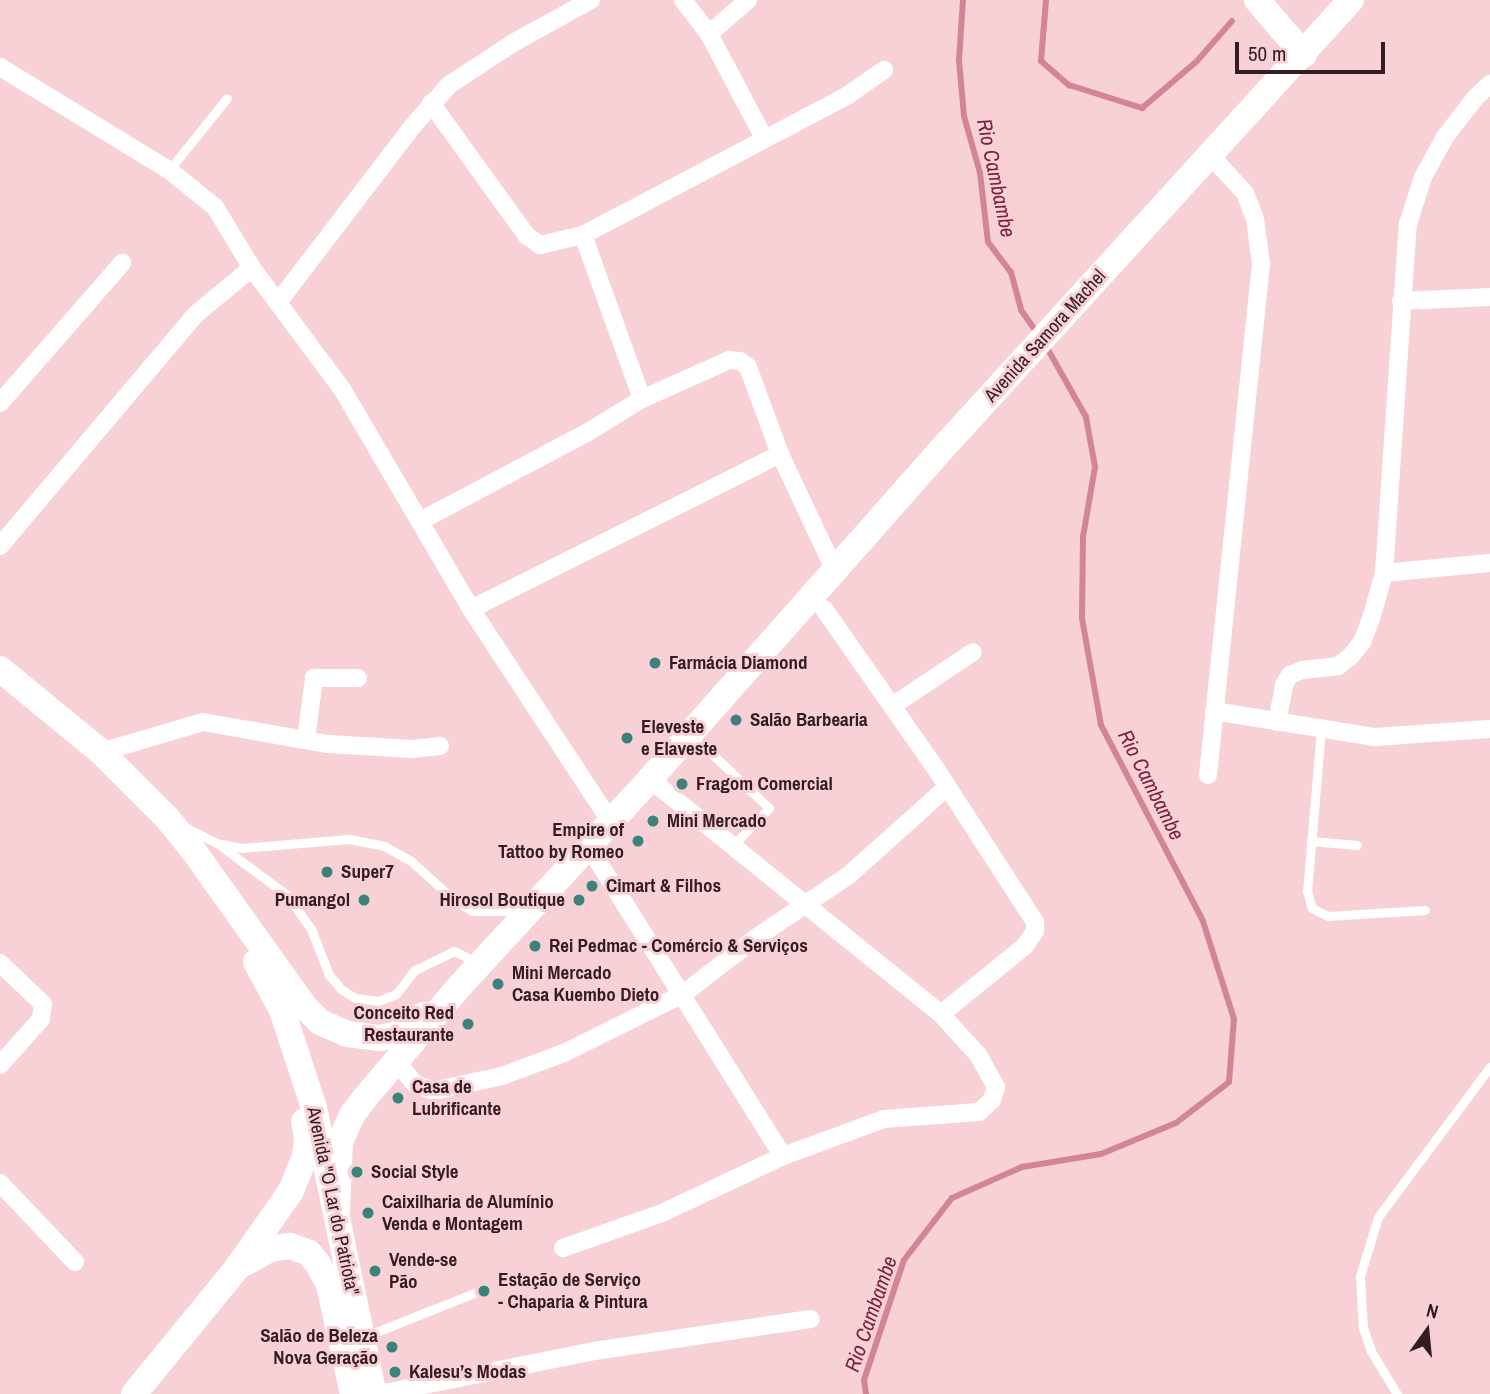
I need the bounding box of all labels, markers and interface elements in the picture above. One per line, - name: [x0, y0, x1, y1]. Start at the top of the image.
- scale bar: [1238, 28, 1388, 72]
- text: 50 m: [1248, 39, 1286, 68]
- water label: Rio Cambambe: [971, 116, 1021, 240]
- street label: Avenida Samora Machel: [980, 265, 1110, 407]
- place label: Farmácia Diamond: [669, 652, 808, 674]
- marker: Farmácia Diamond: [647, 655, 663, 671]
- place label: Salão Barbearia: [750, 709, 868, 731]
- marker: Salão Barbearia: [728, 712, 744, 728]
- place label: Eleveste e Elaveste: [641, 716, 717, 760]
- water label: Rio Cambambe: [1112, 726, 1190, 844]
- marker: Eleveste e Elaveste: [619, 730, 635, 746]
- place label: Fragom Comercial: [696, 773, 833, 795]
- marker: Fragom Comercial: [674, 776, 690, 792]
- place label: Mini Mercado: [667, 810, 767, 832]
- marker: Mini Mercado: [645, 813, 661, 829]
- place label: Empire of Tattoo by Romeo: [498, 819, 624, 863]
- marker: Empire of Tattoo by Romeo: [630, 833, 646, 849]
- place label: Super7: [341, 861, 394, 883]
- marker: Super7: [319, 864, 335, 880]
- place label: Cimart & Filhos: [606, 875, 721, 897]
- marker: Cimart & Filhos: [584, 878, 600, 894]
- place label: Pumangol: [275, 889, 350, 911]
- place label: Hirosol Boutique: [439, 889, 565, 911]
- marker: Pumangol: [356, 892, 372, 908]
- marker: Hirosol Boutique: [571, 892, 587, 908]
- place label: Rei Pedmac - Comércio & Serviços: [549, 935, 808, 957]
- marker: Rei Pedmac - Comércio & Serviços: [527, 938, 543, 954]
- place label: Mini Mercado Casa Kuembo Dieto: [512, 962, 659, 1006]
- marker: Mini Mercado Casa Kuembo Dieto: [490, 976, 506, 992]
- place label: Conceito Red Restaurante: [354, 1002, 454, 1046]
- marker: Conceito Red Restaurante: [460, 1016, 476, 1032]
- place label: Casa de Lubrificante: [412, 1076, 501, 1120]
- marker: Casa de Lubrificante: [390, 1090, 406, 1106]
- street label: Avenida "O Lar do Patriota": [302, 1105, 364, 1297]
- place label: Social Style: [371, 1161, 458, 1183]
- marker: Social Style: [349, 1164, 365, 1180]
- place label: Caixilharia de Alumínio Venda e Montagem: [382, 1191, 554, 1235]
- marker: Caixilharia de Alumínio Venda e Montagem: [360, 1205, 376, 1221]
- place label: Vende-se Pão: [389, 1249, 457, 1293]
- water label: Rio Cambambe: [839, 1253, 903, 1375]
- marker: Vende-se Pão: [367, 1263, 383, 1279]
- place label: Estação de Serviço - Chaparia & Pintura: [498, 1269, 648, 1313]
- marker: Estação de Serviço - Chaparia & Pintura: [476, 1283, 492, 1299]
- north arrow: [1392, 1296, 1462, 1366]
- text: N: [1424, 1297, 1441, 1325]
- place label: Salão de Beleza Nova Geração: [260, 1325, 378, 1369]
- marker: Salão de Beleza Nova Geração: [384, 1339, 400, 1355]
- place label: Kalesu’s Modas: [409, 1361, 526, 1383]
- marker: Kalesu’s Modas: [387, 1364, 403, 1380]

